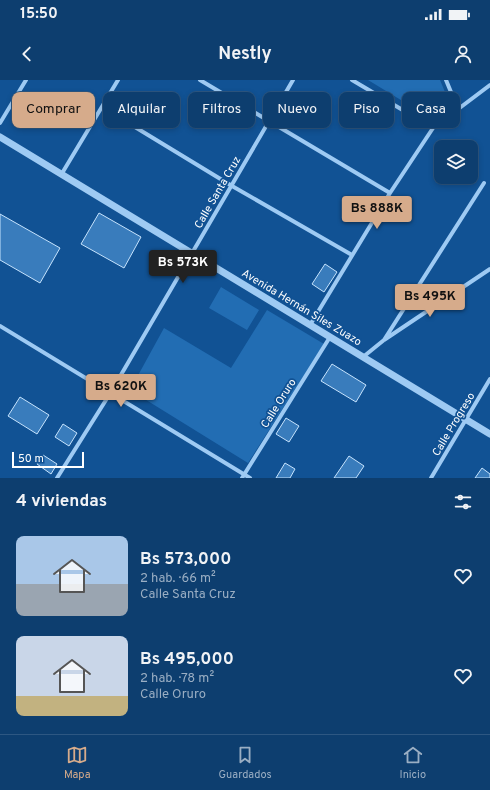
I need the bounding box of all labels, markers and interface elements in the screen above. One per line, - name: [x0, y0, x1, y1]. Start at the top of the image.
- text: 15:50: [20, 5, 58, 24]
- icon: back: [16, 43, 38, 65]
- text: Nestly: [218, 43, 272, 66]
- icon: person: [452, 43, 474, 65]
- chip: Comprar: [12, 92, 95, 128]
- chip: Alquilar: [103, 92, 180, 128]
- chip: Filtros: [188, 92, 255, 128]
- chip: Nuevo: [263, 92, 331, 128]
- chip: Piso: [339, 92, 394, 128]
- chip: Casa: [402, 92, 460, 128]
- map controls: [434, 140, 478, 184]
- button: layers: [434, 140, 478, 184]
- street label: Calle Santa Cruz: [192, 154, 244, 231]
- pin: Bs 888K: [340, 196, 414, 230]
- text: Bs 888K: [351, 201, 403, 217]
- pin: Bs 573K: [146, 250, 220, 284]
- text: Bs 573K: [158, 255, 208, 271]
- street label: Avenida Hernán Siles Zuazo: [239, 266, 364, 349]
- pin: Bs 495K: [393, 284, 467, 318]
- text: Bs 495K: [404, 289, 456, 305]
- pin: Bs 620K: [84, 374, 158, 408]
- street label: Calle Oruro: [258, 376, 300, 431]
- text: Bs 620K: [95, 379, 147, 395]
- street label: Calle Progreso: [429, 390, 478, 459]
- scale bar: [12, 450, 84, 469]
- text: 50 m: [18, 452, 44, 466]
- text: 4 viviendas: [16, 491, 107, 513]
- icon: filters: [452, 491, 474, 513]
- text: Bs 573,000: [140, 549, 231, 571]
- icon: home: [48, 552, 96, 600]
- icon: heart: [452, 565, 474, 587]
- text: 2 hab. · 66 m²: [140, 571, 216, 587]
- text: Calle Santa Cruz: [140, 587, 236, 603]
- text: Bs 495,000: [140, 649, 234, 671]
- icon: home: [48, 652, 96, 700]
- icon: heart: [452, 665, 474, 687]
- text: 2 hab. · 78 m²: [140, 671, 214, 687]
- text: Calle Oruro: [140, 687, 206, 703]
- tab: Mapa: [64, 744, 91, 782]
- tab: Guardados: [218, 744, 272, 782]
- tab: Inicio: [400, 744, 426, 782]

